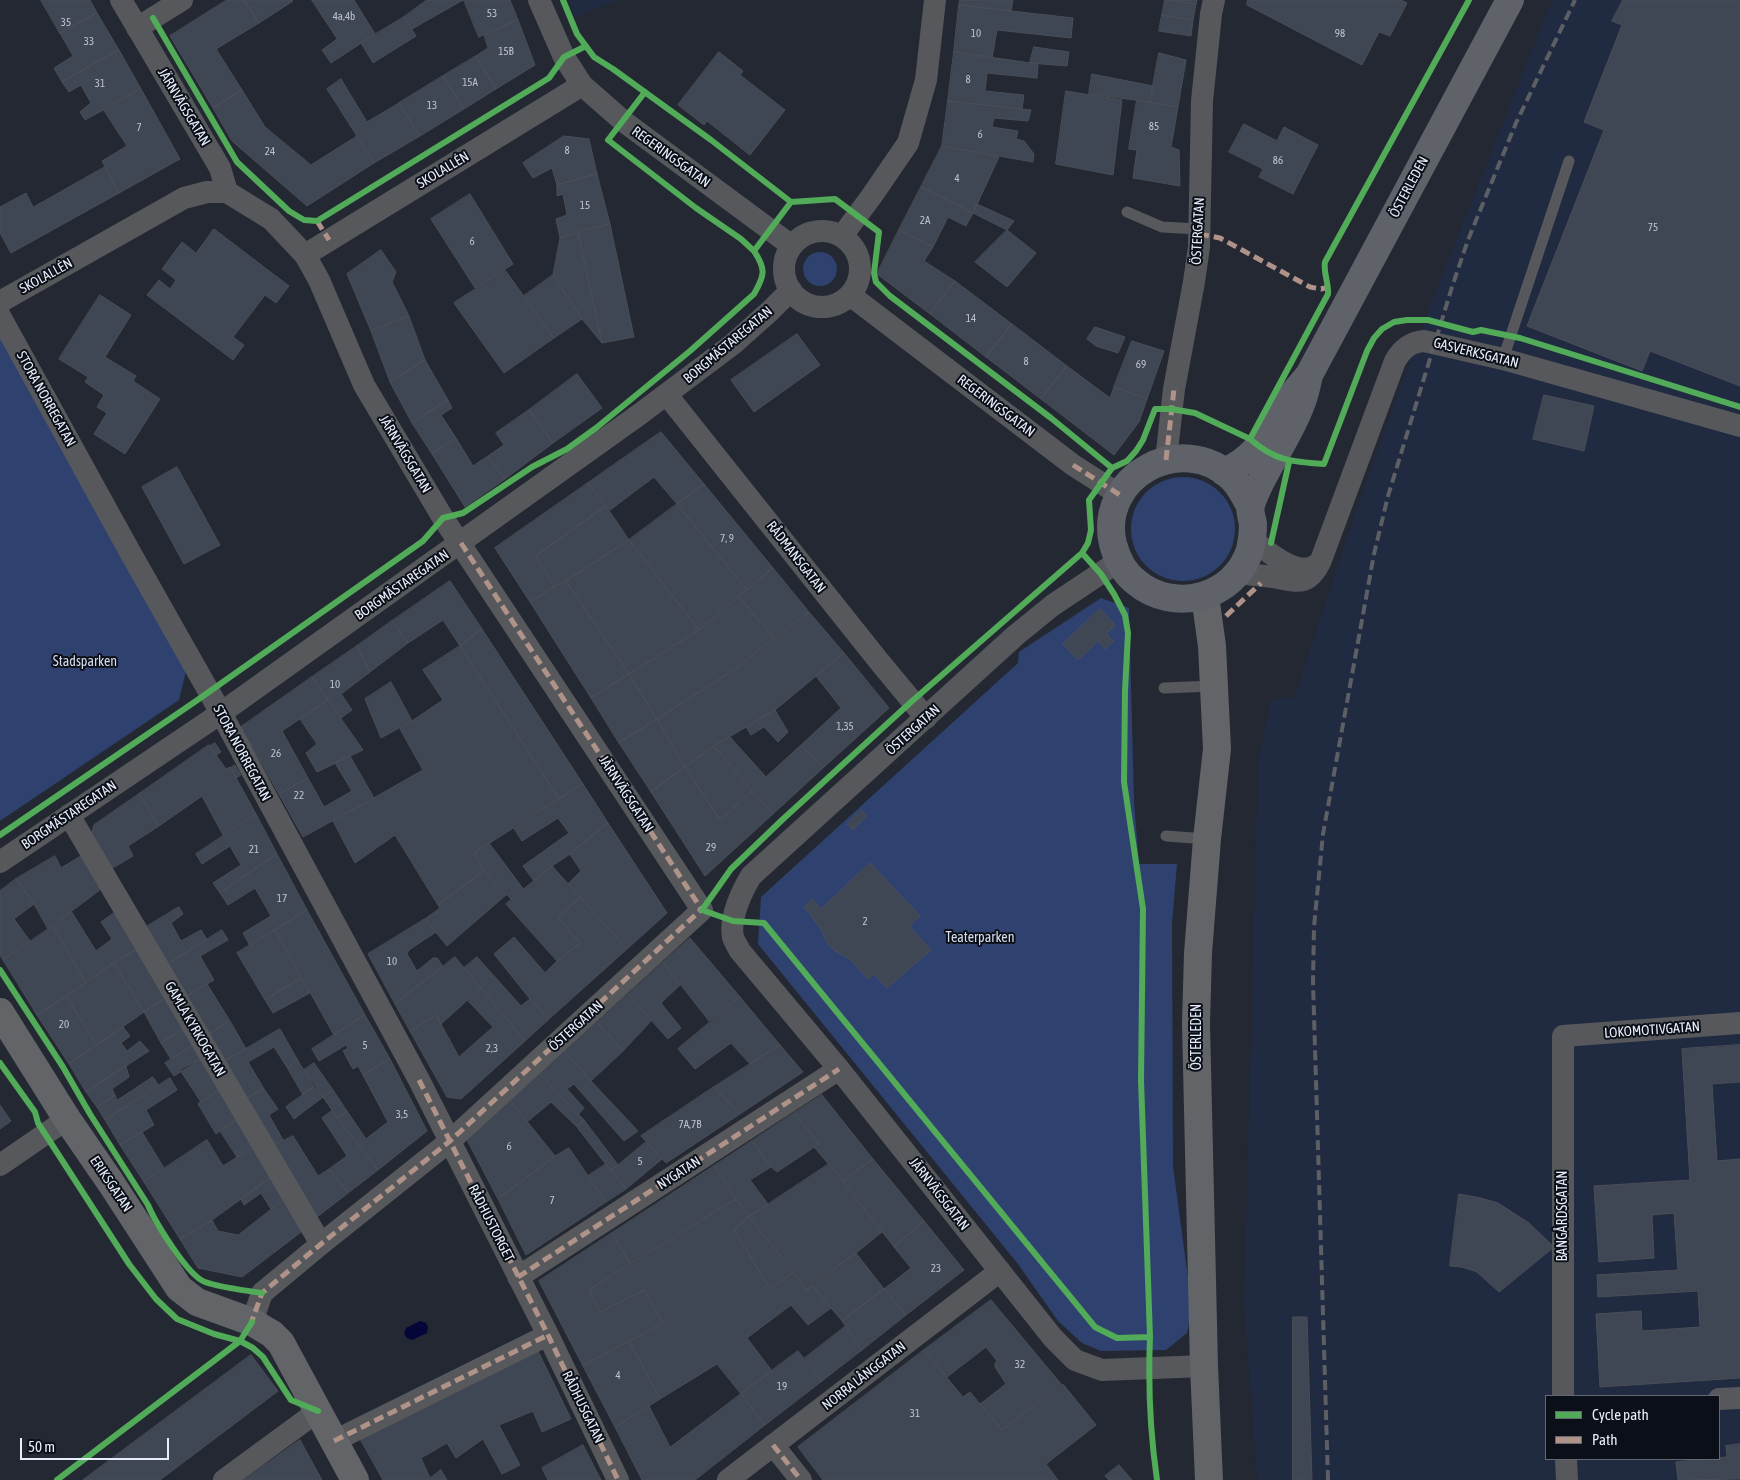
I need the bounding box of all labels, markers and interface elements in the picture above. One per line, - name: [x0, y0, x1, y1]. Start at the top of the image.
- house number: 53: [487, 7, 497, 21]
- house number: 4a,4b: [333, 10, 355, 24]
- house number: 35: [61, 16, 71, 30]
- house number: 10: [971, 27, 981, 41]
- house number: 98: [1335, 27, 1345, 41]
- house number: 33: [84, 35, 94, 49]
- house number: 15B: [498, 45, 514, 59]
- street label: JÄRNVÄGSGATAN: [154, 65, 214, 149]
- house number: 8: [965, 73, 971, 87]
- house number: 15A: [462, 76, 478, 90]
- house number: 31: [95, 77, 105, 91]
- house number: 13: [427, 99, 437, 113]
- house number: 85: [1149, 120, 1159, 134]
- house number: 7: [136, 121, 142, 135]
- street label: REGERINGSGATAN: [628, 123, 714, 191]
- house number: 6: [977, 128, 983, 142]
- house number: 8: [564, 144, 570, 158]
- house number: 24: [265, 145, 275, 159]
- street label: SKOLALLÉN: [414, 148, 472, 192]
- house number: 86: [1273, 154, 1283, 168]
- street label: ÖSTERLEDEN: [1386, 154, 1432, 220]
- house number: 4: [954, 172, 960, 186]
- street label: ÖSTERGATAN: [1188, 197, 1208, 265]
- house number: 15: [580, 199, 590, 213]
- house number: 2A: [920, 214, 930, 228]
- house number: 75: [1648, 221, 1658, 235]
- house number: 6: [469, 235, 475, 249]
- street label: SKOLALLÉN: [17, 255, 75, 297]
- street label: BORGMÄSTAREGATAN: [680, 303, 776, 387]
- house number: 14: [966, 312, 976, 326]
- street label: GASVERKSGATAN: [1432, 334, 1520, 372]
- street label: STORA NORREGATAN: [13, 348, 79, 450]
- house number: 8: [1023, 355, 1029, 369]
- house number: 69: [1136, 358, 1146, 372]
- street label: REGERINGSGATAN: [954, 371, 1038, 441]
- street label: JÄRNVÄGSGATAN: [375, 412, 435, 496]
- street label: RÅDMANSGATAN: [763, 518, 829, 596]
- house number: 7, 9: [720, 532, 734, 546]
- street label: BORGMÄSTAREGATAN: [352, 546, 452, 624]
- park label: Stadsparken: [53, 654, 117, 670]
- house number: 10: [330, 678, 340, 692]
- street label: ÖSTERGATAN: [882, 701, 944, 759]
- street label: STORA NORREGATAN: [210, 702, 274, 804]
- house number: 1,35: [836, 720, 854, 734]
- house number: 26: [271, 747, 281, 761]
- street label: JÄRNVÄGSGATAN: [595, 753, 657, 835]
- street label: BORGMÄSTAREGATAN: [18, 777, 120, 853]
- house number: 22: [294, 789, 304, 803]
- house number: 29: [706, 841, 716, 855]
- house number: 21: [249, 843, 259, 857]
- house number: 17: [277, 892, 287, 906]
- house number: 2: [862, 915, 868, 929]
- park label: Teaterparken: [946, 930, 1014, 946]
- house number: 10: [387, 955, 397, 969]
- street label: GAMLA KYRKOGATAN: [161, 978, 229, 1080]
- street label: ÖSTERGATAN: [545, 997, 607, 1055]
- street label: ÖSTERLEDEN: [1189, 1004, 1205, 1070]
- house number: 20: [59, 1018, 69, 1032]
- street label: LOKOMOTIVGATAN: [1603, 1018, 1701, 1042]
- house number: 5: [362, 1039, 368, 1053]
- house number: 2,3: [486, 1042, 498, 1056]
- house number: 3,5: [396, 1108, 408, 1122]
- house number: 7A,7B: [679, 1118, 701, 1132]
- house number: 6: [506, 1140, 512, 1154]
- street label: ERIKSGATAN: [86, 1153, 136, 1215]
- street label: NYGATAN: [654, 1153, 704, 1193]
- street label: JÄRNVÄGSGATAN: [905, 1154, 973, 1234]
- house number: 5: [637, 1155, 643, 1169]
- street label: BANGÅRDSGATAN: [1555, 1170, 1571, 1262]
- street label: RÅDHUSTORGET: [464, 1182, 518, 1264]
- house number: 7: [549, 1194, 555, 1208]
- house number: 23: [931, 1262, 941, 1276]
- street label: NORRA LÅNGGATAN: [819, 1338, 909, 1414]
- house number: 32: [1015, 1358, 1025, 1372]
- street label: RÅDHUSGATAN: [558, 1368, 608, 1446]
- house number: 4: [615, 1369, 621, 1383]
- house number: 19: [777, 1380, 787, 1394]
- legend: [1545, 1395, 1720, 1460]
- text: Cycle path: [1592, 1406, 1649, 1423]
- house number: 31: [910, 1407, 920, 1421]
- scale bar: [22, 1428, 171, 1460]
- text: Path: [1592, 1431, 1618, 1448]
- text: 50 m: [28, 1438, 55, 1455]

